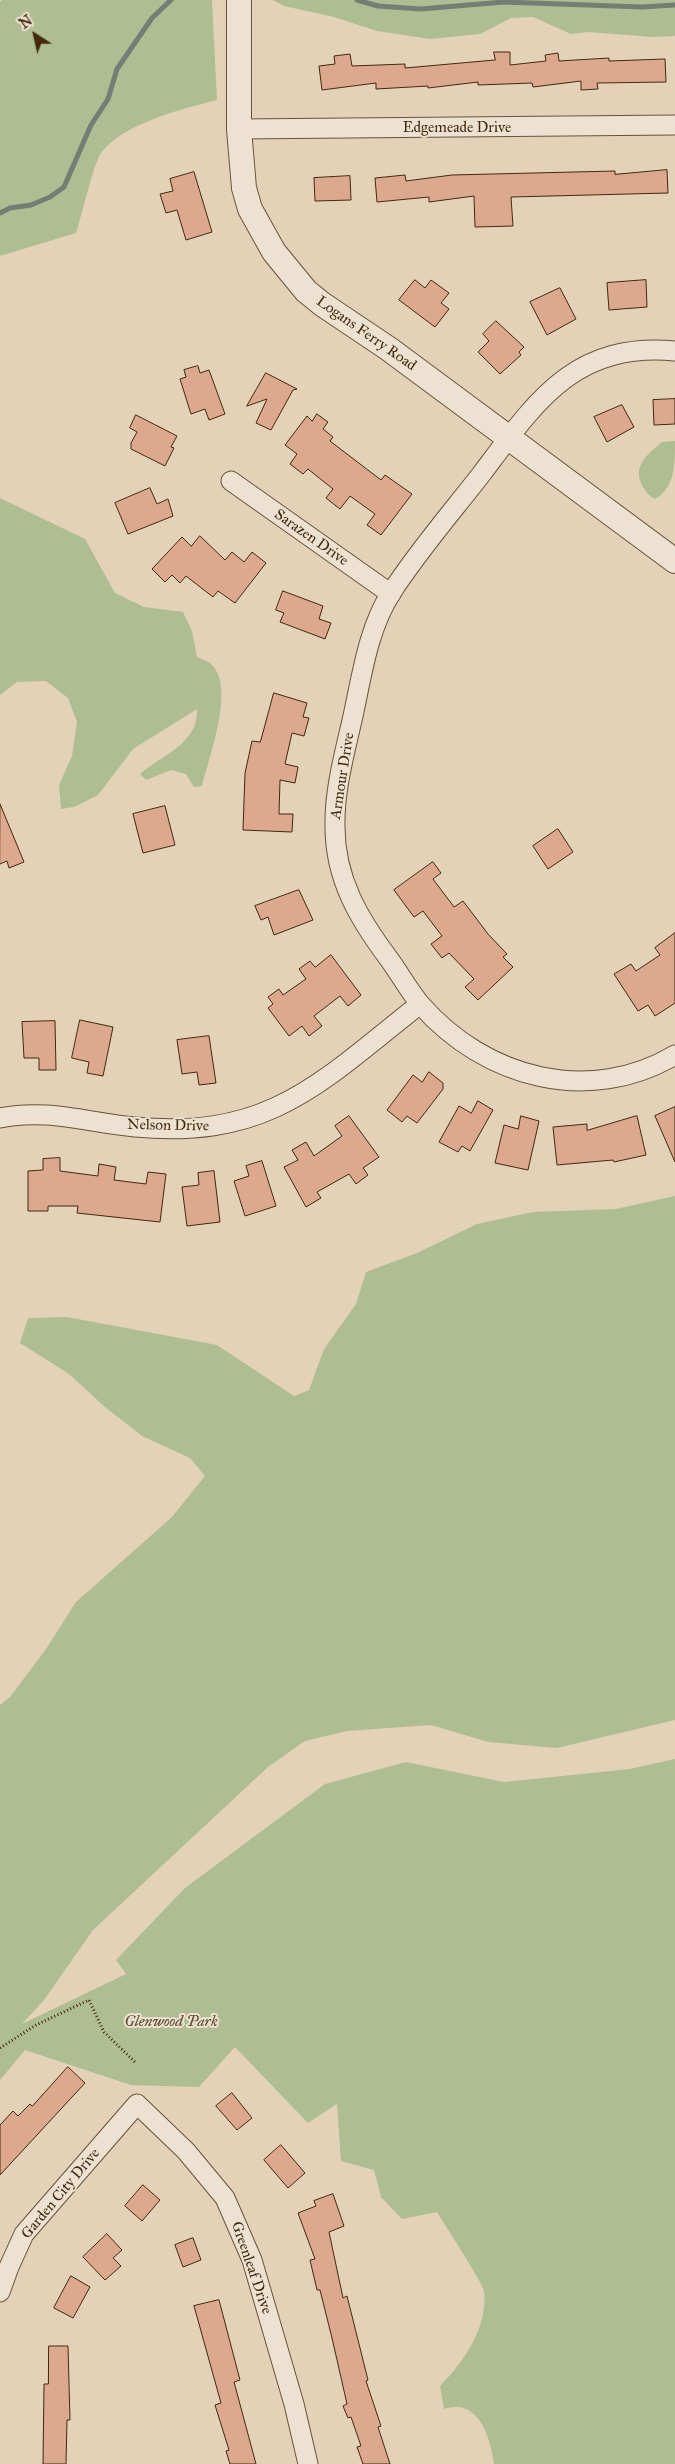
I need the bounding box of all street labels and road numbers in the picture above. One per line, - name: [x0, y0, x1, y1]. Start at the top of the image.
- street label: Edgemeade Drive: [403, 119, 511, 137]
- street label: Logans Ferry Road: [312, 293, 420, 375]
- street label: Sarazen Drive: [271, 506, 351, 570]
- street label: Armour Drive: [327, 731, 359, 821]
- street label: Nelson Drive: [127, 1116, 209, 1136]
- street label: Garden City Drive: [18, 2145, 104, 2243]
- street label: Greenleaf Drive: [227, 2219, 275, 2317]

